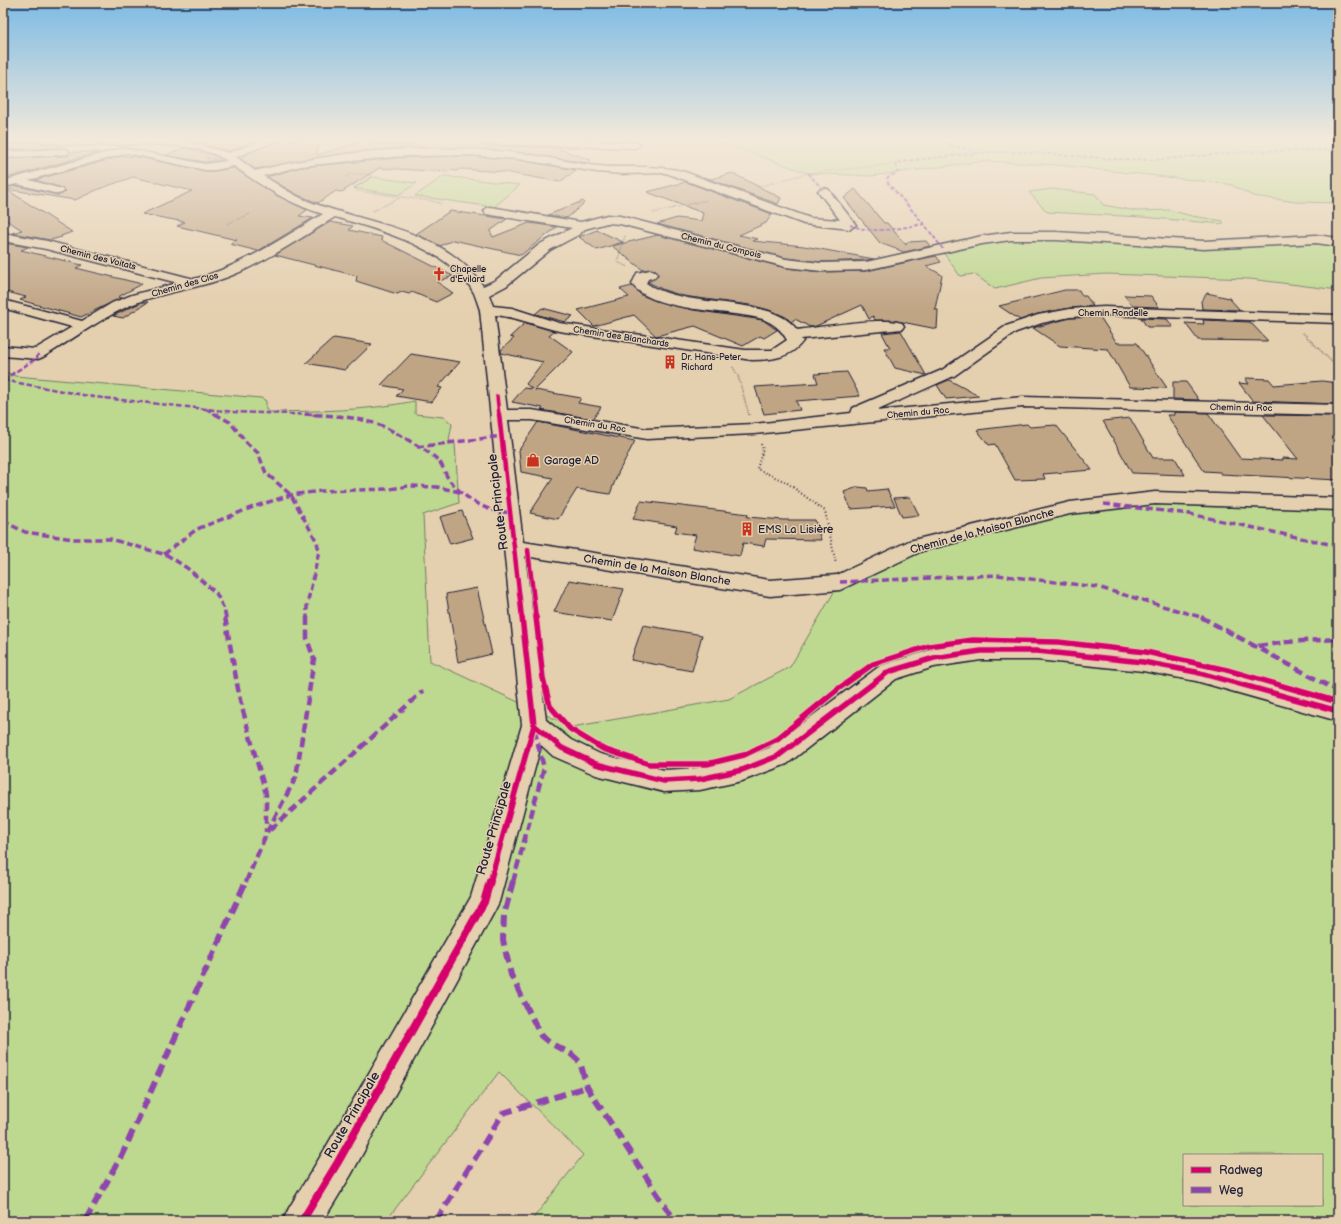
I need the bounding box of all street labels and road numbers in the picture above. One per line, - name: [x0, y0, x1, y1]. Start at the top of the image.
- street label: Chemin du Compois: [680, 231, 763, 261]
- street label: Chemin des Voitats: [59, 243, 138, 273]
- street label: Chemin des Clos: [150, 270, 220, 300]
- street label: Chemin Rondelle: [1078, 308, 1149, 319]
- street label: Chemin des Blanchards: [572, 324, 670, 350]
- street label: Chemin du Roc: [1210, 402, 1273, 414]
- street label: Chemin du Roc: [886, 405, 950, 421]
- street label: Chemin du Roc: [563, 415, 627, 435]
- street label: Route Principale: [484, 453, 512, 551]
- street label: Chemin de la Maison Blanche: [909, 505, 1056, 557]
- street label: Chemin de la Maison Blanche: [583, 552, 732, 588]
- street label: Route Principale: [473, 779, 515, 877]
- street label: Route Principale: [321, 1069, 383, 1161]

